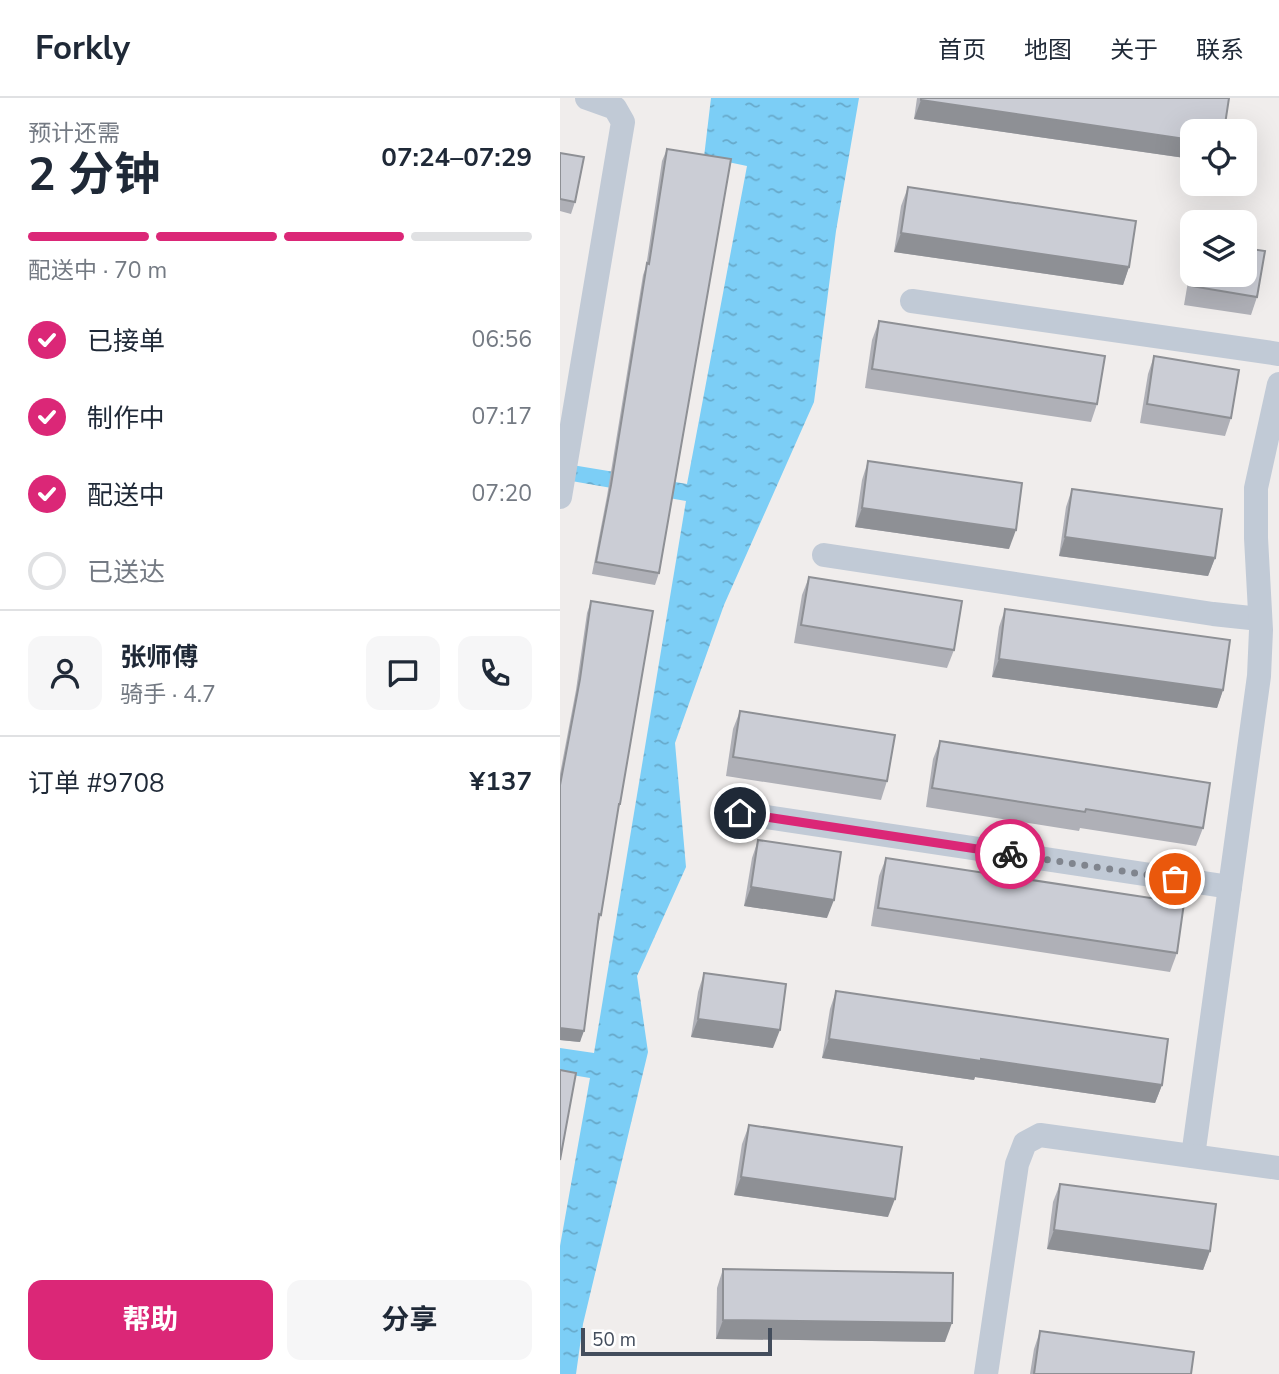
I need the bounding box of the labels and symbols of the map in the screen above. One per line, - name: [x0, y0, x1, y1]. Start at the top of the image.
- pin: [710, 783, 770, 843]
- courier: [975, 819, 1045, 889]
- pin: [1145, 849, 1205, 909]
- scale bar: [581, 1325, 772, 1357]

